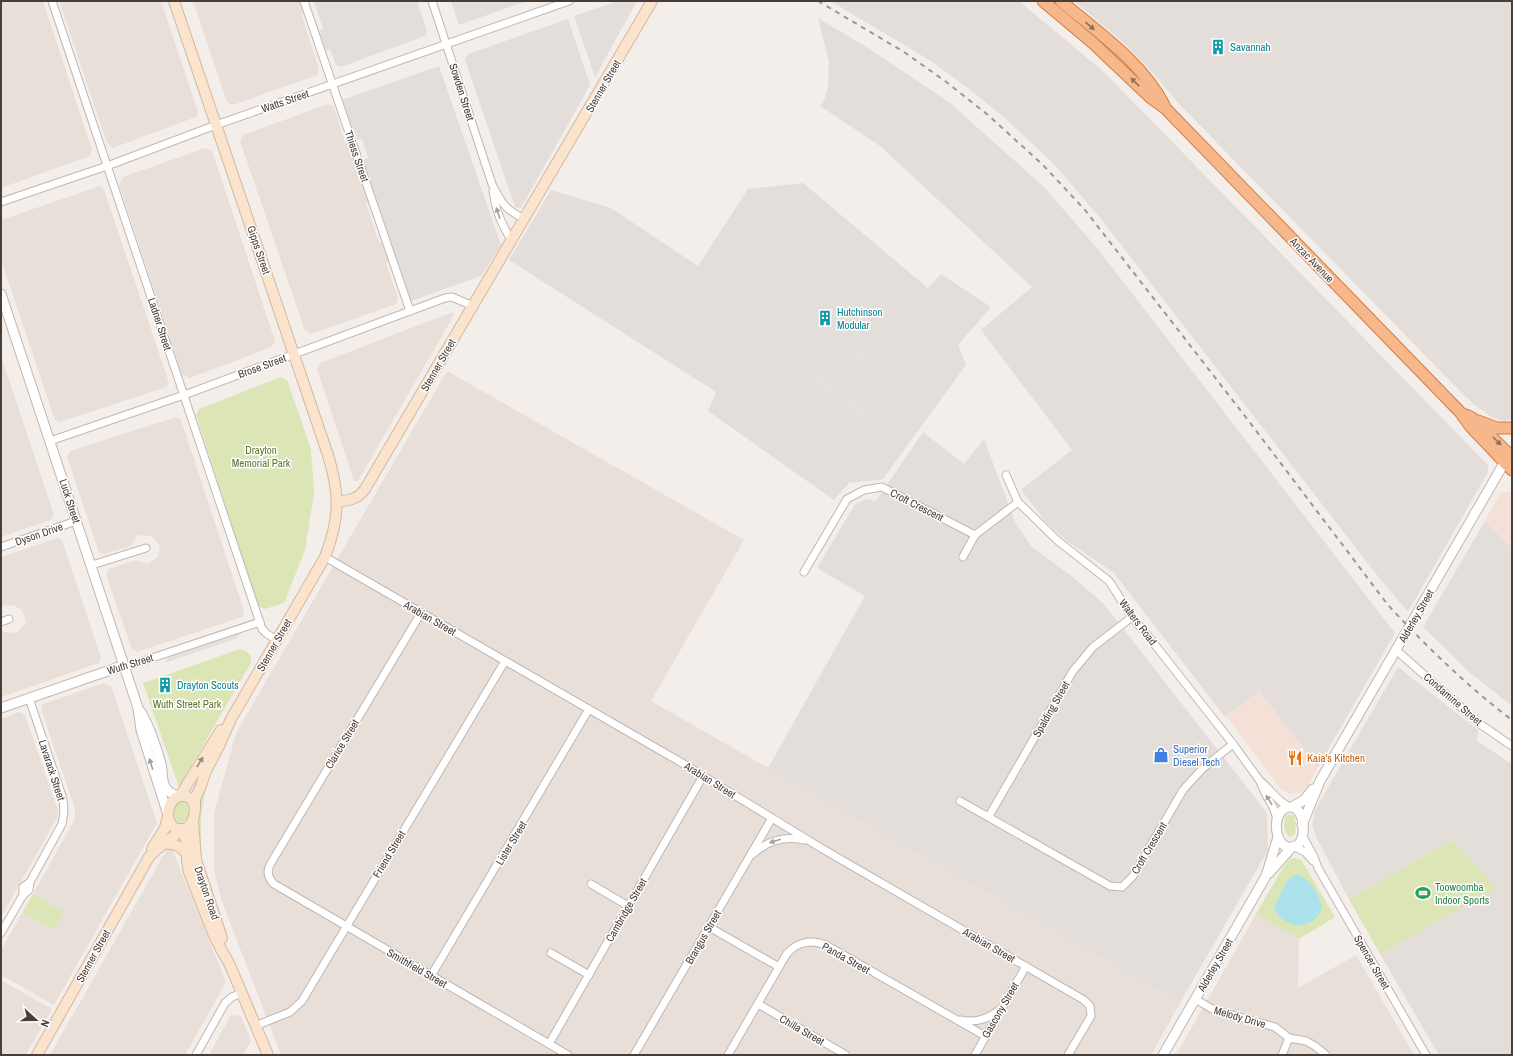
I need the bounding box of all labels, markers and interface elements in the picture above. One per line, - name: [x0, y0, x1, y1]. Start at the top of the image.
- one-way arrow: [1085, 22, 1096, 31]
- building icon: Savannah: [1209, 38, 1227, 56]
- place label: Savannah: [1230, 40, 1271, 54]
- street label: Stenner Street: [582, 57, 624, 115]
- street label: Sowden Street: [446, 62, 478, 123]
- one-way arrow: [1130, 77, 1140, 87]
- street label: Watts Street: [259, 86, 311, 116]
- street label: Thiess Street: [342, 128, 373, 184]
- one-way arrow: [495, 207, 501, 219]
- street label: Gipps Street: [244, 224, 274, 277]
- street label: Anzac Avenue: [1286, 234, 1337, 286]
- street label: Ladner Street: [145, 296, 175, 353]
- place label: Hutchinson Modular: [837, 305, 883, 332]
- building icon: Hutchinson Modular: [816, 309, 834, 327]
- street label: Stenner Street: [417, 336, 459, 394]
- street label: Brose Street: [236, 351, 288, 381]
- one-way arrow: [1492, 436, 1502, 446]
- park label: Drayton Memorial Park: [232, 443, 291, 470]
- street label: Luck Street: [56, 477, 84, 525]
- street label: Croft Crescent: [888, 486, 947, 525]
- street label: Dyson Drive: [13, 519, 65, 549]
- street label: Alderley Street: [1395, 586, 1437, 646]
- street label: Walters Road: [1116, 596, 1160, 648]
- street label: Arabian Street: [400, 597, 459, 639]
- street label: Stenner Street: [253, 616, 295, 674]
- street label: Wuth Street: [105, 650, 155, 678]
- street label: Condamine Street: [1421, 670, 1486, 729]
- building icon: Drayton Scouts: [156, 676, 174, 694]
- place label: Drayton Scouts: [177, 678, 239, 692]
- street label: Spalding Street: [1029, 678, 1073, 739]
- park label: Wuth Street Park: [153, 697, 222, 711]
- street label: Clarice Street: [322, 716, 362, 771]
- street label: Lavarack Street: [36, 738, 69, 803]
- place label: Superior Diesel Tech: [1173, 742, 1220, 769]
- shop icon: Superior Diesel Tech: [1152, 746, 1170, 764]
- restaurant icon: Kaia's Kitchen: [1286, 749, 1304, 767]
- place label: Kaia's Kitchen: [1307, 751, 1365, 765]
- one-way arrow: [196, 756, 203, 768]
- one-way arrow: [148, 758, 154, 770]
- street label: Arabian Street: [681, 758, 739, 802]
- one-way arrow: [1265, 795, 1273, 805]
- street label: Lister Street: [492, 818, 530, 868]
- street label: Croft Crescent: [1128, 819, 1170, 877]
- street label: Friend Street: [369, 827, 409, 880]
- one-way arrow: [769, 838, 781, 844]
- street label: Drayton Road: [191, 864, 223, 922]
- street label: Cambridge Street: [602, 875, 650, 944]
- place label: Toowoomba Indoor Sports: [1435, 880, 1490, 907]
- sports icon: Toowoomba Indoor Sports: [1414, 884, 1432, 902]
- street label: Brangus Street: [682, 907, 724, 967]
- street label: Arabian Street: [959, 924, 1018, 966]
- street label: Stenner Street: [73, 927, 113, 985]
- street label: Spencer Street: [1351, 932, 1393, 992]
- street label: Alderley Street: [1194, 935, 1236, 995]
- street label: Panda Street: [820, 939, 873, 977]
- street label: Smithfield Street: [384, 945, 450, 991]
- street label: Gascony Street: [978, 979, 1022, 1040]
- north arrow: [16, 1000, 56, 1040]
- street label: Melody Drive: [1213, 1003, 1267, 1031]
- street label: Chilla Street: [777, 1012, 827, 1049]
- text: N: [38, 1018, 53, 1029]

